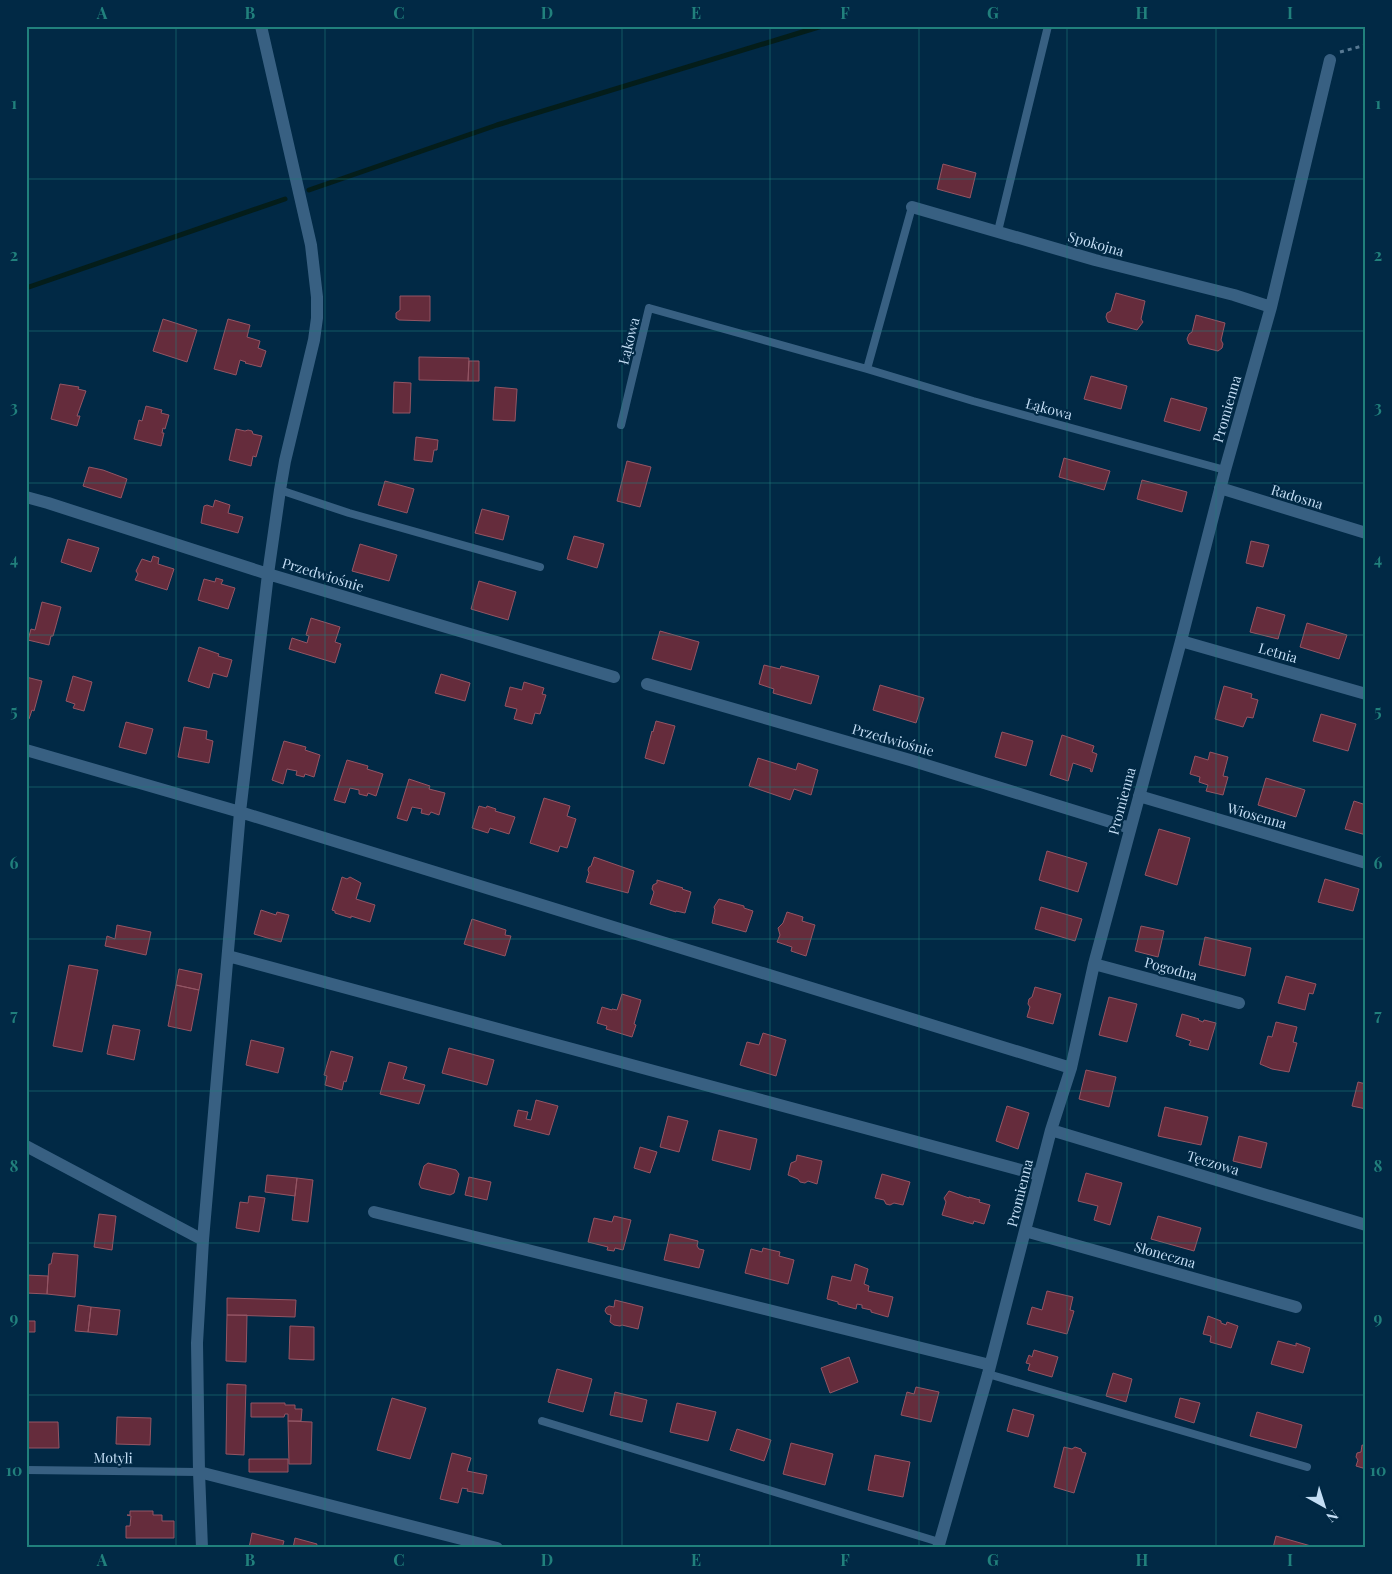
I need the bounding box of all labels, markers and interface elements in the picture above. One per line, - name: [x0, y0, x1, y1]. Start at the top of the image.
- text: A: [96, 2, 108, 23]
- text: B: [245, 2, 256, 23]
- text: C: [393, 2, 405, 23]
- text: D: [541, 2, 553, 23]
- text: E: [691, 2, 701, 23]
- text: F: [840, 2, 850, 23]
- text: G: [987, 2, 999, 23]
- text: H: [1136, 2, 1149, 23]
- text: I: [1287, 2, 1293, 23]
- text: 1: [11, 92, 17, 113]
- text: 1: [1375, 92, 1381, 113]
- street label: Spokojna: [1066, 226, 1126, 261]
- text: 2: [10, 244, 18, 265]
- text: 2: [1374, 244, 1382, 265]
- street label: Łąkowa: [614, 315, 644, 366]
- street label: Promienna: [1208, 373, 1245, 445]
- street label: Łąkowa: [1024, 393, 1075, 424]
- text: 3: [10, 396, 18, 417]
- text: 3: [1374, 396, 1382, 417]
- street label: Radosna: [1269, 480, 1325, 513]
- text: 4: [10, 548, 18, 569]
- text: 4: [1374, 548, 1382, 569]
- street label: Przedwiośnie: [280, 553, 366, 596]
- street label: Letnia: [1256, 638, 1300, 667]
- text: 5: [10, 700, 18, 721]
- text: 5: [1374, 700, 1382, 721]
- street label: Przedwiośnie: [850, 719, 936, 760]
- street label: Promienna: [1103, 765, 1140, 837]
- street label: Wiosenna: [1224, 798, 1289, 833]
- text: 6: [10, 852, 19, 873]
- text: 6: [1374, 852, 1383, 873]
- street label: Pogodna: [1143, 952, 1200, 985]
- text: 7: [10, 1004, 18, 1025]
- text: 7: [1374, 1004, 1382, 1025]
- street label: Tęczowa: [1185, 1146, 1242, 1179]
- text: 8: [10, 1155, 19, 1176]
- text: 8: [1374, 1155, 1383, 1176]
- street label: Promienna: [1002, 1157, 1037, 1229]
- street label: Słoneczna: [1132, 1237, 1198, 1272]
- text: 9: [10, 1307, 19, 1328]
- text: 9: [1374, 1307, 1383, 1328]
- street label: Motyli: [93, 1448, 133, 1467]
- text: 10: [6, 1459, 22, 1480]
- text: 10: [1370, 1459, 1386, 1480]
- north arrow: [1300, 1482, 1350, 1532]
- text: N: [1323, 1506, 1342, 1527]
- text: A: [96, 1549, 108, 1570]
- text: B: [245, 1549, 256, 1570]
- text: C: [393, 1549, 405, 1570]
- text: D: [541, 1549, 553, 1570]
- text: E: [691, 1549, 701, 1570]
- text: F: [840, 1549, 850, 1570]
- text: G: [987, 1549, 999, 1570]
- text: H: [1136, 1549, 1149, 1570]
- text: I: [1287, 1549, 1293, 1570]

